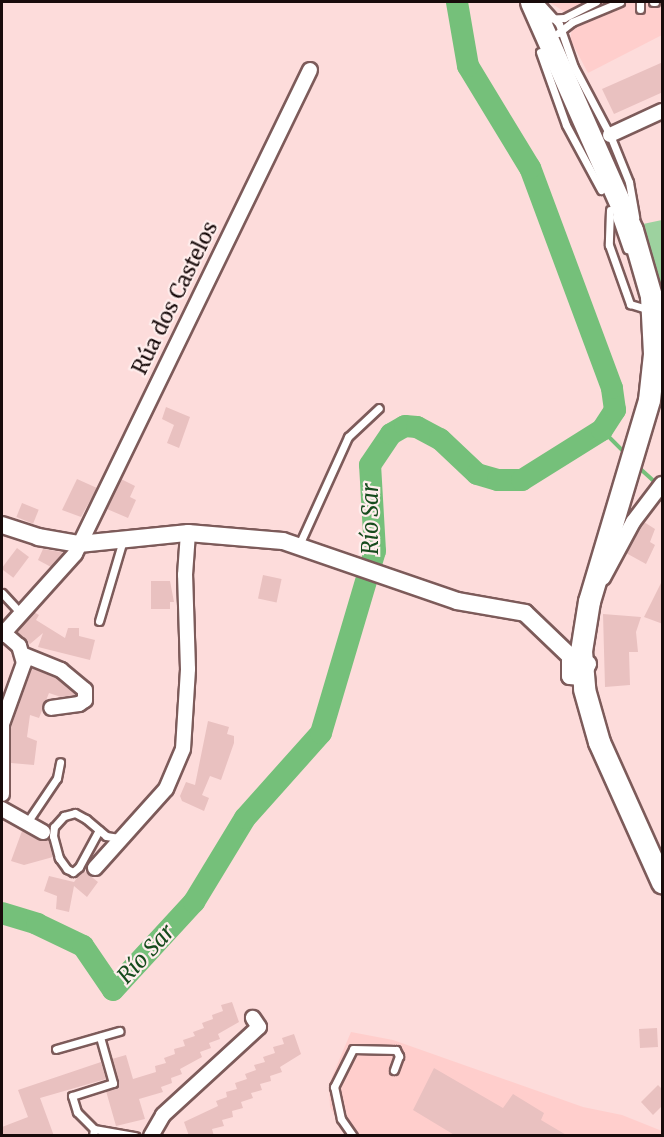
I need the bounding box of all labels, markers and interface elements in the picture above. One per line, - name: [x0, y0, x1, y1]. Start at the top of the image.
- street label: Rúa dos Castelos: [127, 217, 223, 379]
- water label: Río Sar: [358, 483, 384, 555]
- water label: Río Sar: [112, 919, 180, 989]

